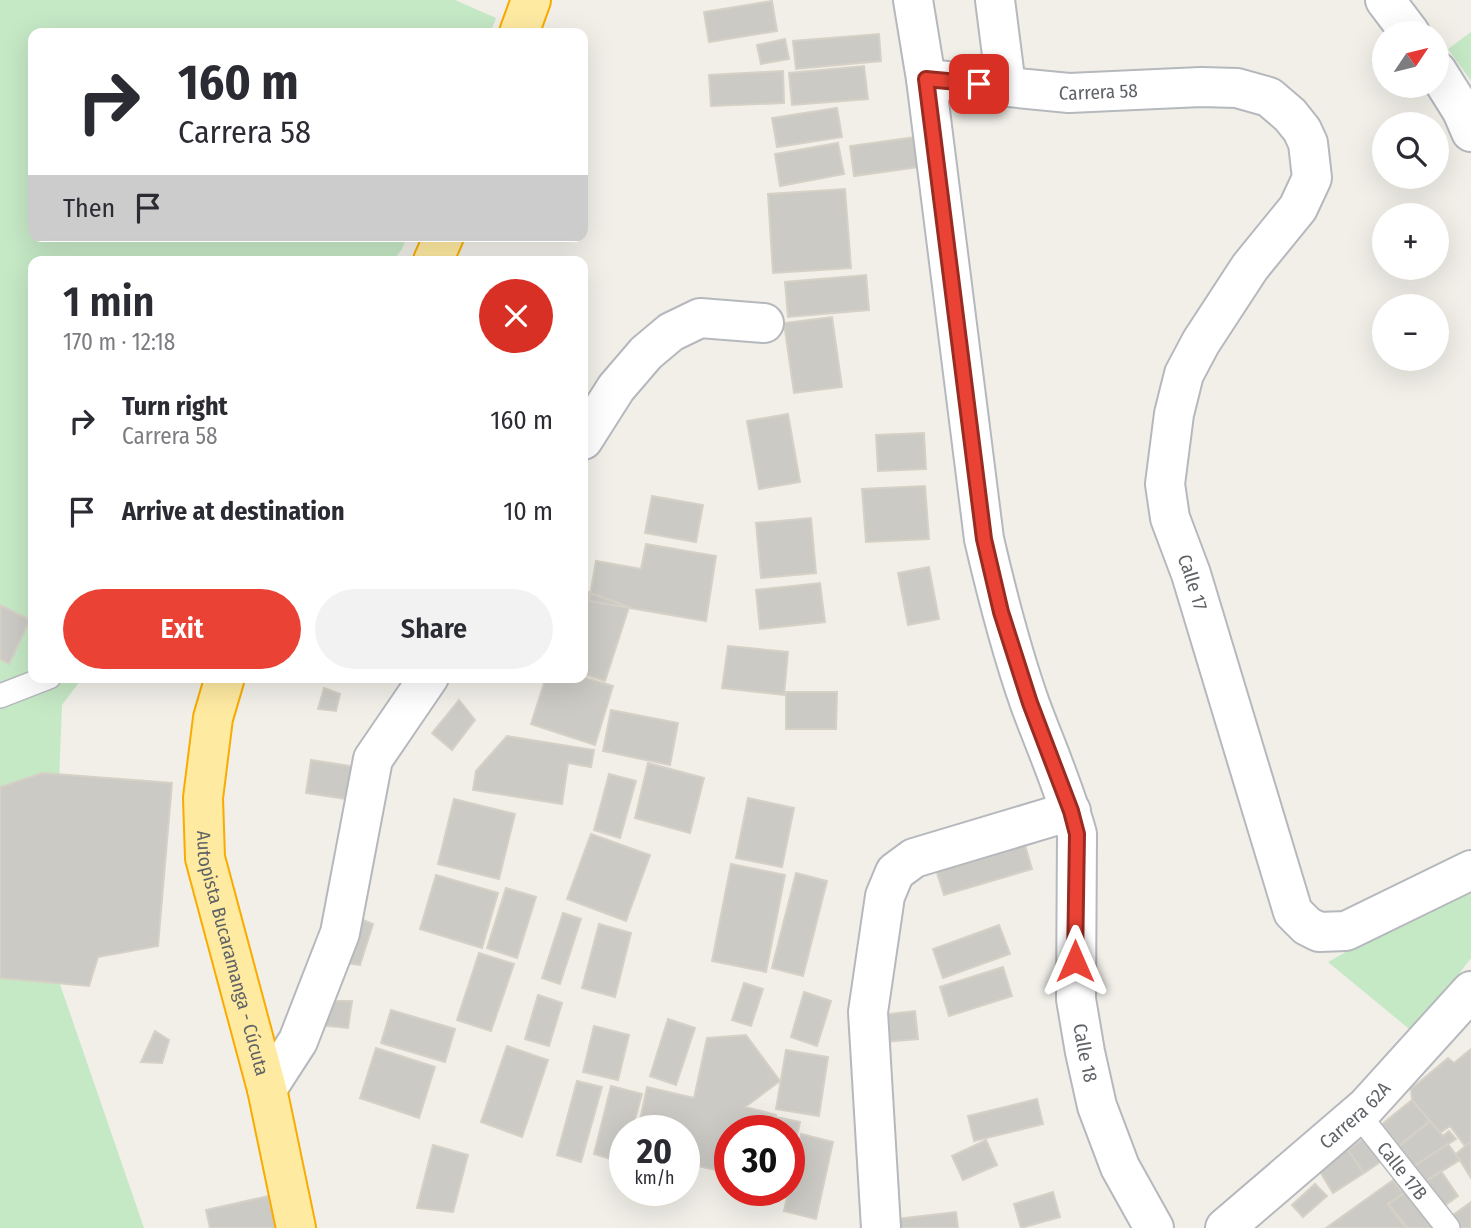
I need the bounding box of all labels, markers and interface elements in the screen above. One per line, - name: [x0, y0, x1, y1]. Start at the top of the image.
- north arrow: [1372, 21, 1449, 98]
- map controls: [1372, 21, 1449, 371]
- text: 160 m: [178, 53, 299, 112]
- pin: [949, 54, 1009, 114]
- icon: right: [63, 56, 154, 147]
- icon: arrive: [960, 65, 998, 103]
- street label: Carrera 58: [1058, 78, 1138, 105]
- button: search: [1372, 112, 1449, 189]
- text: Carrera 58: [178, 113, 311, 151]
- icon: arrive: [129, 189, 167, 227]
- text: Then: [63, 193, 115, 224]
- button: +: [1372, 203, 1449, 280]
- text: 1 min: [63, 277, 154, 327]
- button: close: [479, 279, 553, 353]
- button: −: [1372, 294, 1449, 371]
- text: 170 m · 12:18: [63, 328, 175, 356]
- text: Turn right: [122, 391, 228, 422]
- icon: right: [63, 402, 101, 440]
- text: 160 m: [490, 405, 553, 436]
- text: Carrera 58: [122, 422, 218, 450]
- icon: arrive: [63, 493, 101, 531]
- text: Arrive at destination: [122, 496, 345, 527]
- text: 10 m: [503, 496, 553, 527]
- street label: Calle 17: [1173, 551, 1213, 613]
- button: Exit: [63, 589, 301, 669]
- button: Share: [315, 589, 553, 669]
- street label: Autopista Bucaramanga - Cúcuta: [193, 830, 274, 1078]
- position arrow: [1038, 924, 1112, 998]
- street label: Calle 18: [1069, 1022, 1103, 1084]
- street label: Carrera 62A: [1314, 1077, 1395, 1154]
- speed limit sign: 30: [714, 1115, 805, 1206]
- text: 20: [637, 1130, 672, 1172]
- street label: Calle 17B: [1373, 1137, 1433, 1204]
- text: km/h: [634, 1167, 675, 1189]

